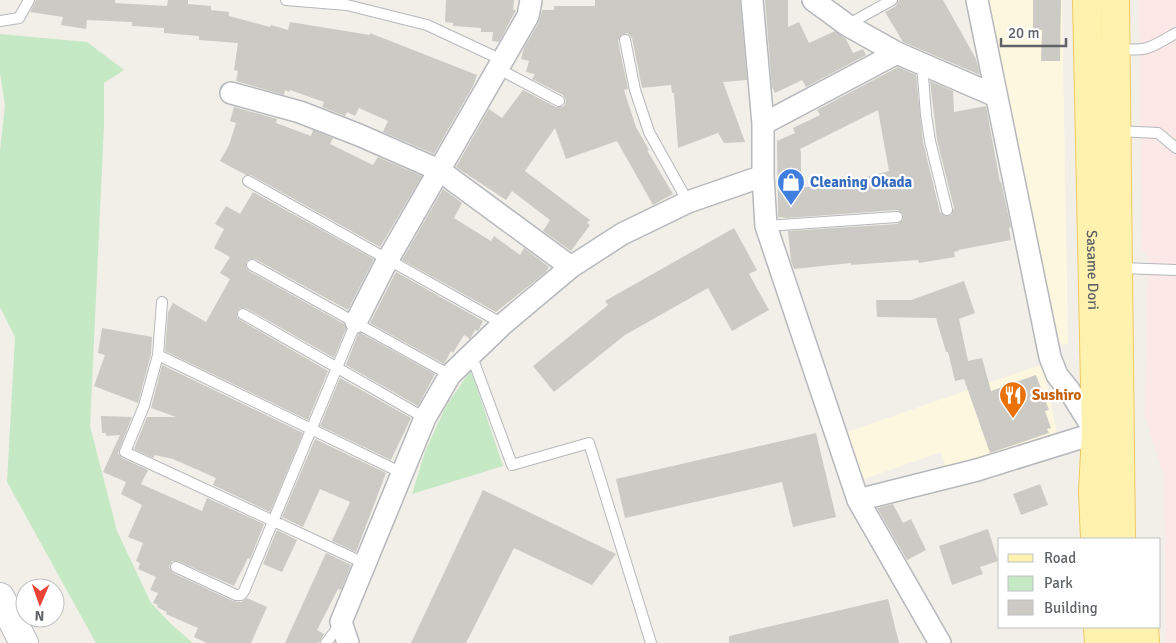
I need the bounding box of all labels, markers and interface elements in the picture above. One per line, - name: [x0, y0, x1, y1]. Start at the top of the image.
- scale bar: [1001, 15, 1066, 47]
- text: 20 m: [1008, 24, 1039, 42]
- shop icon: Cleaning Okada: [776, 167, 806, 206]
- place label: Cleaning Okada: [810, 173, 913, 191]
- street label: Sasame Dori: [1083, 230, 1102, 310]
- restaurant icon: Sushiro: [998, 380, 1028, 419]
- place label: Sushiro: [1032, 386, 1082, 404]
- legend: [998, 538, 1161, 628]
- text: Road: [1044, 549, 1076, 567]
- text: Park: [1044, 574, 1073, 592]
- north arrow: [15, 578, 65, 628]
- text: Building: [1044, 599, 1098, 617]
- text: N: [34, 607, 45, 624]

